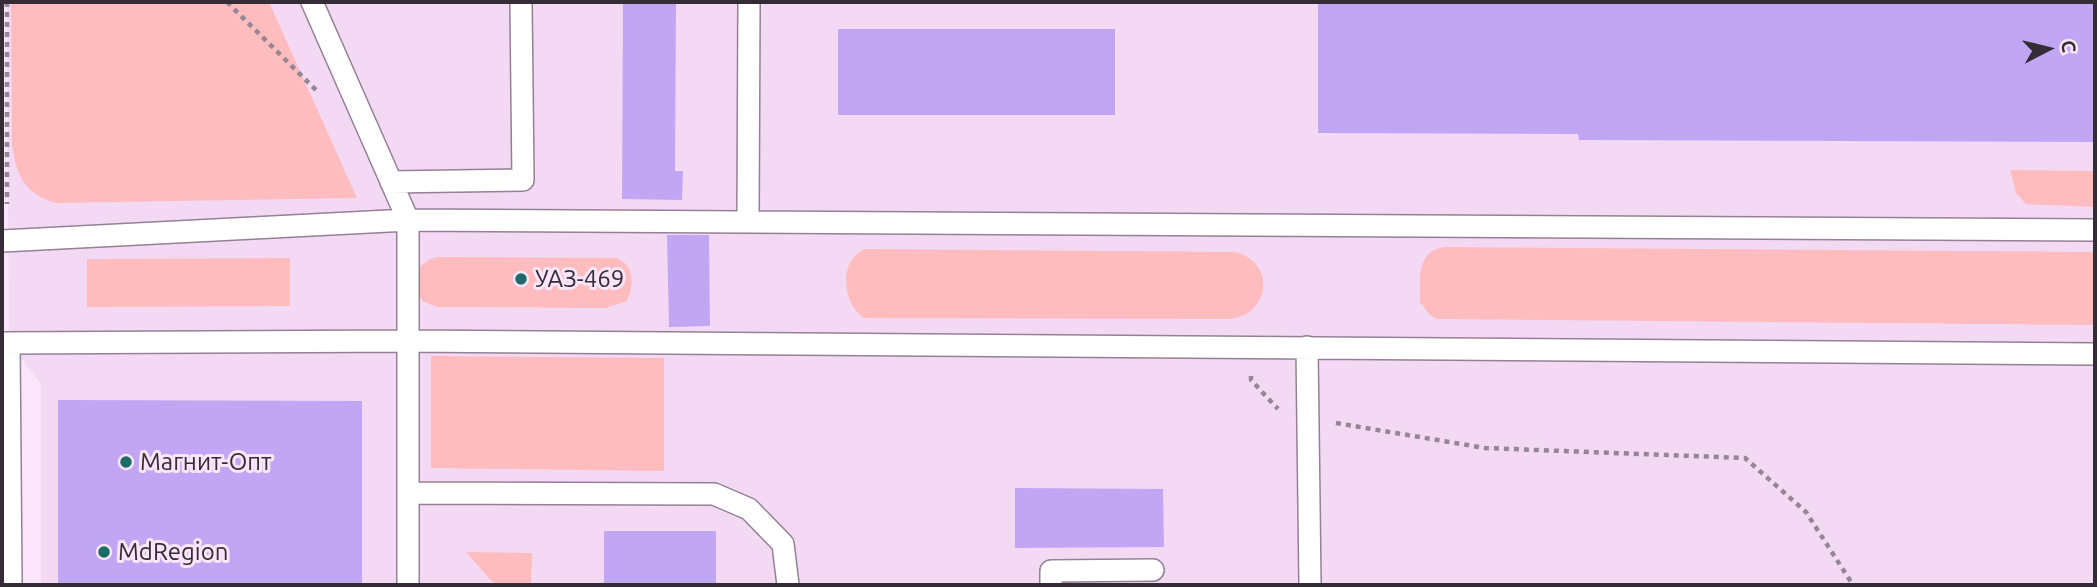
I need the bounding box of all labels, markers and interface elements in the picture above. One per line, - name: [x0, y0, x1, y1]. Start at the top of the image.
- north arrow: [2013, 14, 2083, 84]
- text: С: [2057, 39, 2081, 54]
- place label: УАЗ-469: [535, 265, 624, 293]
- marker: УАЗ-469: [513, 271, 529, 287]
- place label: Магнит-Опт: [140, 448, 272, 476]
- marker: Магнит-Опт: [118, 454, 134, 470]
- place label: MdRegion: [118, 538, 228, 566]
- marker: MdRegion: [96, 544, 112, 560]

